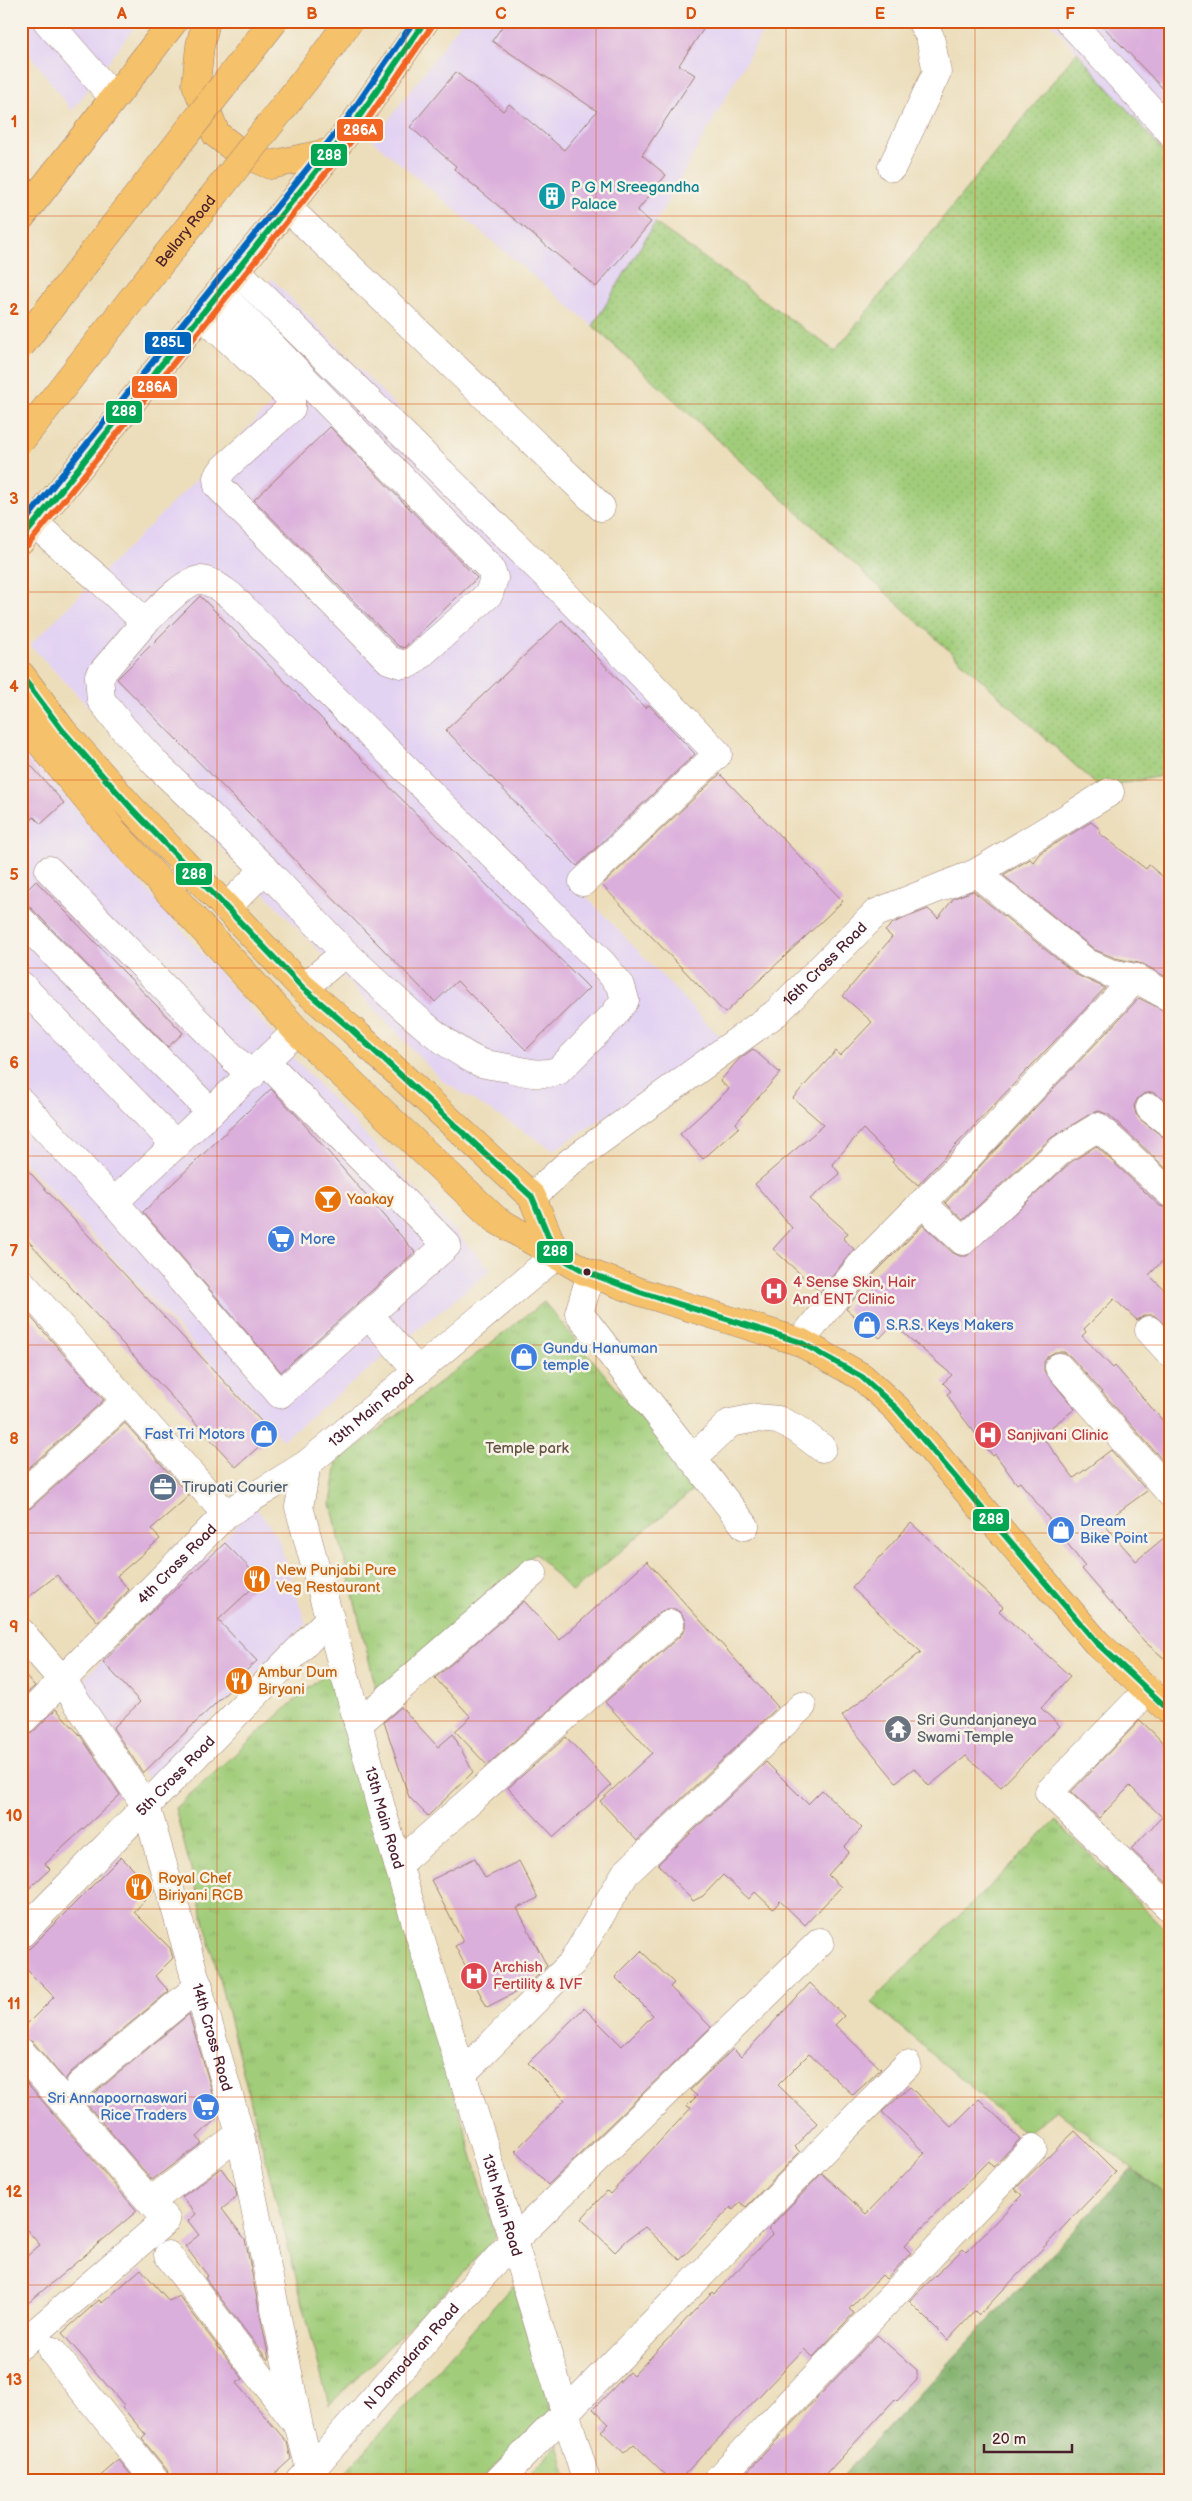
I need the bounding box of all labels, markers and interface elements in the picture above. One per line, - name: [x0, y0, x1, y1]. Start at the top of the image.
- text: A: [116, 5, 127, 24]
- text: B: [306, 5, 318, 24]
- text: C: [495, 5, 507, 24]
- text: D: [685, 5, 697, 24]
- text: E: [875, 5, 885, 24]
- text: F: [1065, 5, 1075, 24]
- text: 1: [11, 113, 17, 132]
- line badge: 286A: [336, 118, 384, 142]
- text: 286A: [343, 122, 377, 139]
- line badge: 288: [310, 143, 348, 167]
- text: 288: [316, 147, 342, 164]
- place label: P G M Sreegandha Palace: [571, 178, 699, 214]
- building icon: P G M Sreegandha Palace: [537, 181, 567, 211]
- street label: Bellary Road: [152, 192, 220, 271]
- text: 2: [9, 301, 19, 320]
- line badge: 285L: [144, 331, 192, 355]
- text: 285L: [152, 334, 184, 351]
- line badge: 286A: [131, 375, 178, 399]
- text: 286A: [137, 379, 171, 396]
- line badge: 288: [105, 400, 143, 424]
- text: 288: [111, 403, 137, 420]
- text: 3: [9, 490, 19, 509]
- text: 4: [9, 678, 19, 697]
- line badge: 288: [175, 862, 213, 886]
- text: 5: [9, 866, 19, 885]
- text: 288: [181, 866, 207, 883]
- street label: 16th Cross Road: [779, 918, 871, 1011]
- text: 6: [9, 1054, 19, 1073]
- bar icon: Yaakay: [313, 1184, 343, 1214]
- place label: Yaakay: [346, 1190, 394, 1209]
- supermarket icon: More: [266, 1224, 296, 1254]
- place label: More: [300, 1230, 336, 1249]
- line badge: 288: [536, 1240, 574, 1264]
- text: 7: [10, 1242, 19, 1261]
- text: 288: [542, 1243, 568, 1260]
- unlabelled marker: [582, 1267, 592, 1277]
- place label: 4 Sense Skin, Hair And ENT Clinic: [793, 1273, 917, 1309]
- hospital icon: 4 Sense Skin, Hair And ENT Clinic: [759, 1276, 789, 1306]
- shop icon: S.R.S. Keys Makers: [852, 1310, 882, 1340]
- place label: S.R.S. Keys Makers: [886, 1316, 1014, 1335]
- place label: Gundu Hanuman temple: [543, 1339, 658, 1375]
- shop icon: Gundu Hanuman temple: [509, 1342, 539, 1372]
- street label: 13th Main Road: [325, 1369, 418, 1452]
- shop icon: Fast Tri Motors: [249, 1419, 279, 1449]
- hospital icon: Sanjivani Clinic: [973, 1420, 1003, 1450]
- place label: Fast Tri Motors: [144, 1425, 246, 1444]
- place label: Sanjivani Clinic: [1007, 1426, 1109, 1445]
- text: 8: [9, 1430, 19, 1449]
- park label: Temple park: [485, 1439, 569, 1458]
- office icon: Tirupati Courier: [148, 1472, 178, 1502]
- place label: Tirupati Courier: [182, 1478, 288, 1497]
- line badge: 288: [972, 1508, 1010, 1532]
- text: 288: [978, 1511, 1004, 1528]
- place label: Dream Bike Point: [1080, 1512, 1148, 1548]
- shop icon: Dream Bike Point: [1046, 1515, 1076, 1545]
- street label: 4th Cross Road: [133, 1520, 221, 1609]
- place label: New Punjabi Pure Veg Restaurant: [276, 1561, 397, 1597]
- restaurant icon: New Punjabi Pure Veg Restaurant: [242, 1564, 272, 1594]
- text: 9: [9, 1618, 19, 1637]
- place label: Ambur Dum Biryani: [258, 1663, 338, 1699]
- restaurant icon: Ambur Dum Biryani: [224, 1666, 254, 1696]
- place label: Sri Gundanjaneya Swami Temple: [917, 1711, 1037, 1747]
- temple icon: Sri Gundanjaneya Swami Temple: [883, 1714, 913, 1744]
- street label: 5th Cross Road: [132, 1732, 219, 1821]
- street label: 13th Main Road: [360, 1764, 408, 1871]
- text: 10: [6, 1807, 22, 1826]
- place label: Royal Chef Biriyani RCB: [158, 1869, 243, 1905]
- restaurant icon: Royal Chef Biriyani RCB: [124, 1872, 154, 1902]
- place label: Archish Fertility & IVF: [493, 1958, 582, 1994]
- hospital icon: Archish Fertility & IVF: [459, 1961, 489, 1991]
- street label: 14th Cross Road: [187, 1981, 236, 2093]
- text: 11: [7, 1995, 21, 2014]
- place label: Sri Annapoornaswari Rice Traders: [48, 2089, 188, 2125]
- supermarket icon: Sri Annapoornaswari Rice Traders: [191, 2092, 221, 2122]
- street label: 13th Main Road: [477, 2152, 526, 2259]
- text: 12: [6, 2183, 23, 2202]
- street label: N Damodaran Road: [360, 2300, 464, 2413]
- text: 13: [6, 2371, 22, 2390]
- scale bar: [984, 2421, 1072, 2453]
- text: 20 m: [992, 2430, 1026, 2449]

